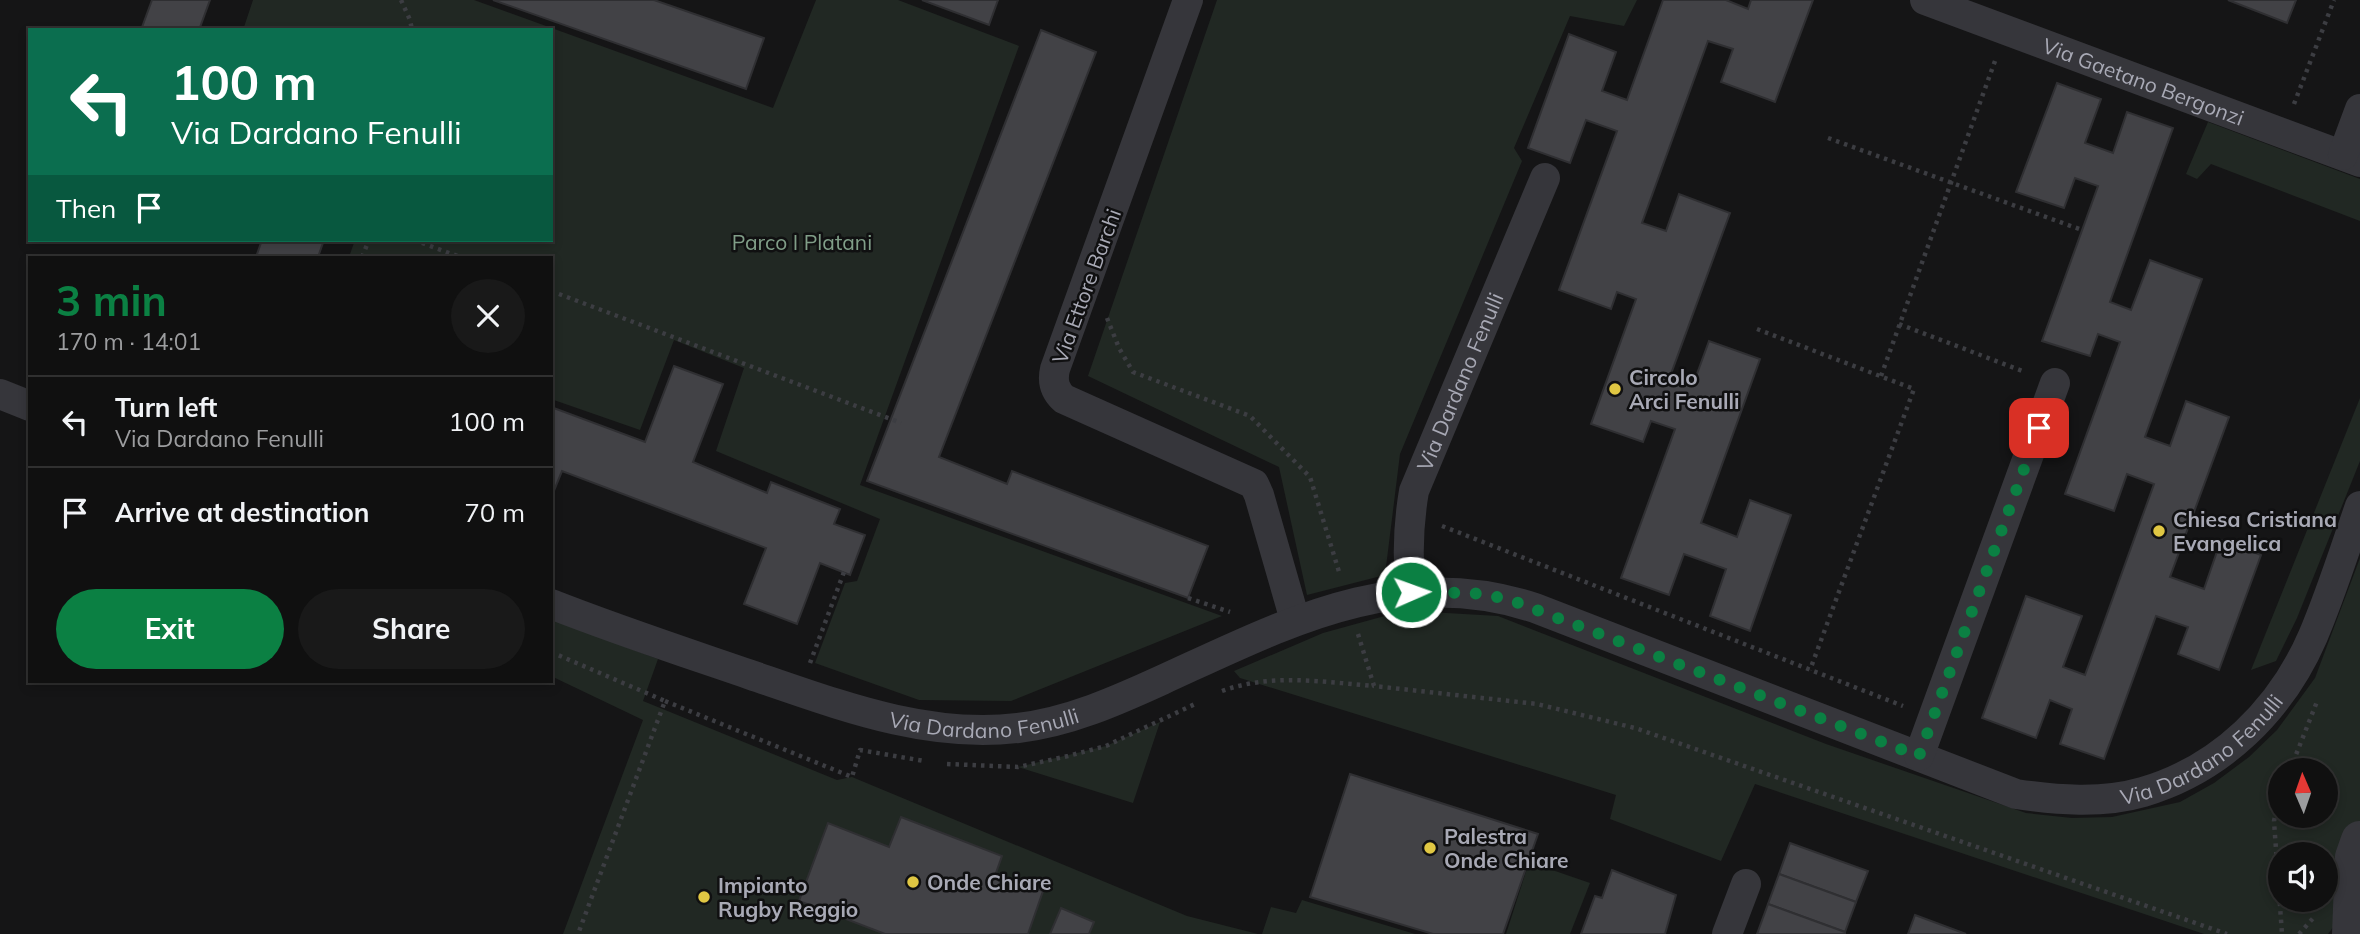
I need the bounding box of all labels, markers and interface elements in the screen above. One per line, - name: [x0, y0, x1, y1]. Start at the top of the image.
- street label: Via Gaetano Bergonzi: [2039, 32, 2248, 131]
- text: 100 m: [171, 51, 317, 112]
- icon: left: [56, 56, 147, 147]
- text: Via Dardano Fenulli: [171, 112, 462, 152]
- icon: arrive: [130, 189, 168, 227]
- text: Then: [56, 192, 116, 225]
- street label: Via Ettore Barchi: [1046, 205, 1126, 367]
- park label: Parco I Platani: [732, 229, 872, 255]
- text: 3 min: [56, 274, 167, 327]
- button: close: [451, 279, 525, 353]
- street label: Via Dardano Fenulli: [1411, 289, 1509, 475]
- text: 170 m · 14:01: [56, 327, 201, 356]
- place label: Circolo Arci Fenulli: [1629, 364, 1739, 414]
- marker: Circolo Arci Fenulli: [1607, 381, 1623, 397]
- text: Turn left: [115, 391, 217, 424]
- pin: [2009, 398, 2069, 458]
- icon: left: [56, 403, 94, 441]
- text: 100 m: [449, 405, 525, 438]
- icon: arrive: [2020, 409, 2058, 447]
- text: Via Dardano Fenulli: [115, 424, 324, 453]
- icon: arrive: [56, 494, 94, 532]
- text: Arrive at destination: [115, 496, 370, 529]
- text: 70 m: [464, 496, 525, 529]
- place label: Chiesa Cristiana Evangelica: [2173, 506, 2337, 556]
- marker: Chiesa Cristiana Evangelica: [2151, 523, 2167, 539]
- position arrow: [1374, 555, 1448, 629]
- button: Exit: [56, 589, 284, 669]
- button: Share: [298, 589, 525, 669]
- street label: Via Dardano Fenulli: [2118, 689, 2288, 810]
- street label: Via Dardano Fenulli: [887, 702, 1082, 743]
- north arrow: [2268, 758, 2338, 828]
- map controls: [2268, 758, 2338, 912]
- place label: Palestra Onde Chiare: [1444, 823, 1569, 873]
- marker: Palestra Onde Chiare: [1422, 840, 1438, 856]
- button: sound: [2268, 842, 2338, 912]
- place label: Onde Chiare: [927, 869, 1052, 895]
- place label: Impianto Rugby Reggio: [718, 872, 858, 922]
- marker: Onde Chiare: [905, 874, 921, 890]
- marker: Impianto Rugby Reggio: [696, 889, 712, 905]

